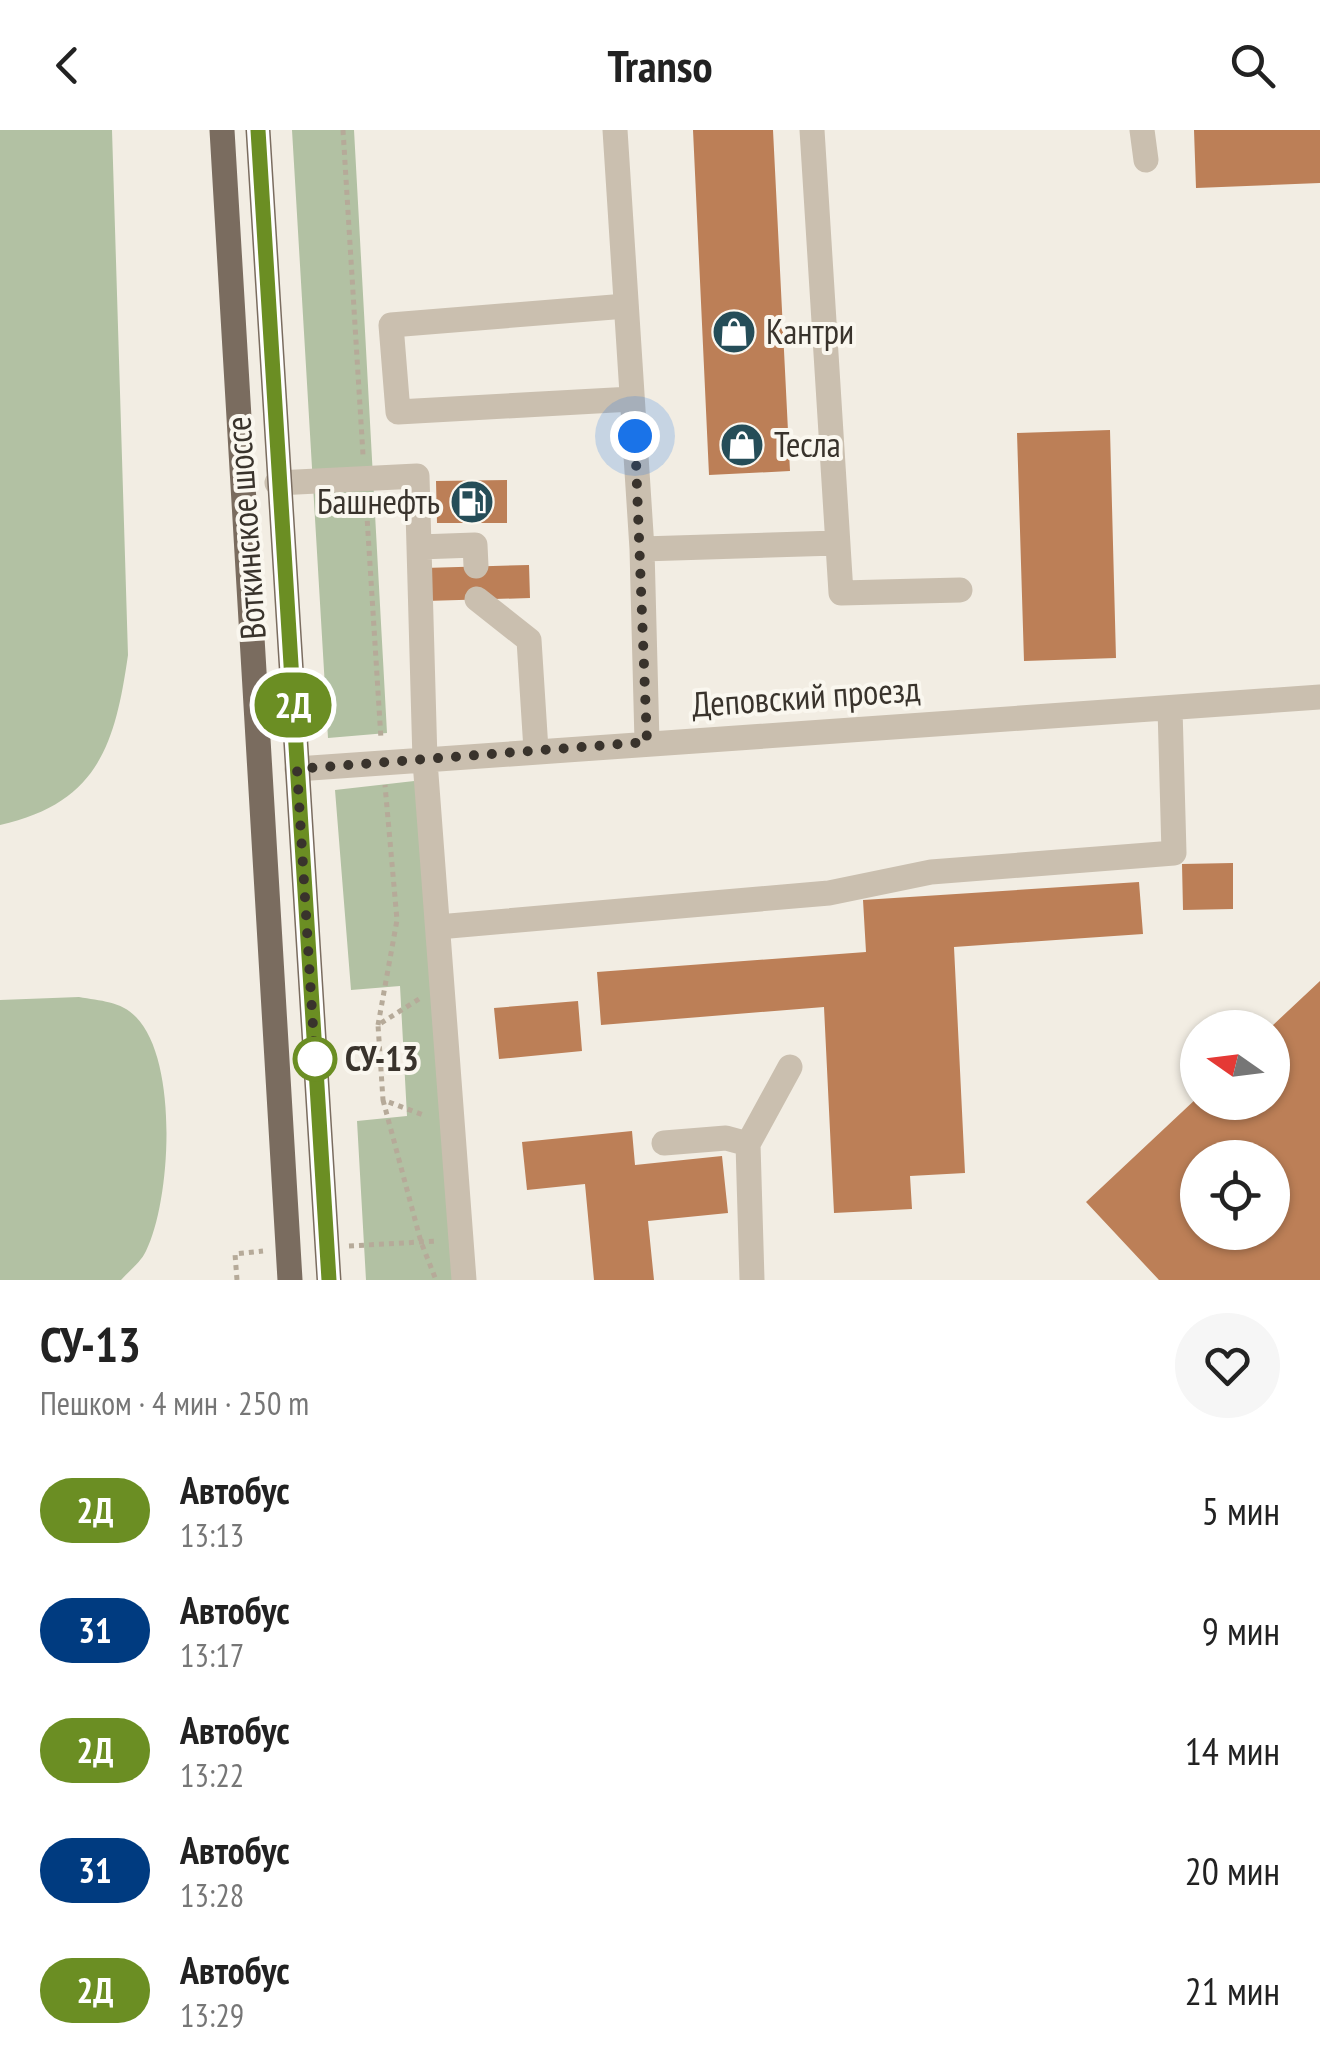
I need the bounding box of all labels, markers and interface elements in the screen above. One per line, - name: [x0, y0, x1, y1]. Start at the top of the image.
- text: Transo: [607, 36, 713, 94]
- icon: back: [40, 38, 95, 93]
- icon: search: [1225, 38, 1280, 93]
- place label: Кантри: [766, 308, 854, 354]
- shop icon: Кантри: [711, 309, 757, 355]
- your location: [610, 411, 660, 461]
- street label: Воткинское шоссе: [214, 415, 276, 641]
- place label: Тесла: [774, 421, 841, 467]
- shop icon: Тесла: [719, 422, 765, 468]
- place label: Башнефть: [317, 478, 440, 524]
- fuel station icon: Башнефть: [449, 479, 495, 525]
- street label: Деповский проезд: [690, 665, 922, 727]
- line badge: 2Д: [248, 672, 338, 738]
- text: 2Д: [275, 682, 311, 728]
- north arrow: [1180, 1010, 1290, 1120]
- map controls: [1180, 1010, 1290, 1250]
- place label: СУ-13: [345, 1035, 419, 1081]
- marker: СУ-13: [294, 1038, 336, 1080]
- button: locate: [1180, 1140, 1290, 1250]
- text: СУ-13: [40, 1313, 141, 1375]
- button: heart: [1175, 1313, 1280, 1418]
- text: Пешком · 4 мин · 250 m: [40, 1382, 309, 1424]
- text: Автобус: [180, 1465, 290, 1514]
- text: 5 мин: [1202, 1486, 1280, 1535]
- text: 2Д: [77, 1487, 113, 1533]
- text: 13:13: [180, 1514, 244, 1556]
- text: Автобус: [180, 1585, 290, 1634]
- text: 9 мин: [1202, 1606, 1280, 1655]
- text: 31: [78, 1607, 112, 1653]
- text: 13:17: [180, 1634, 244, 1676]
- text: Автобус: [180, 1705, 290, 1754]
- text: 14 мин: [1185, 1726, 1280, 1775]
- text: 2Д: [77, 1727, 113, 1773]
- text: 13:22: [180, 1754, 244, 1796]
- text: Автобус: [180, 1825, 290, 1874]
- text: 20 мин: [1185, 1846, 1280, 1895]
- text: 31: [78, 1847, 112, 1893]
- text: 13:28: [180, 1874, 244, 1916]
- text: Автобус: [180, 1945, 290, 1994]
- text: 21 мин: [1185, 1966, 1280, 2015]
- text: 2Д: [77, 1967, 113, 2013]
- text: 13:29: [180, 1994, 244, 2036]

